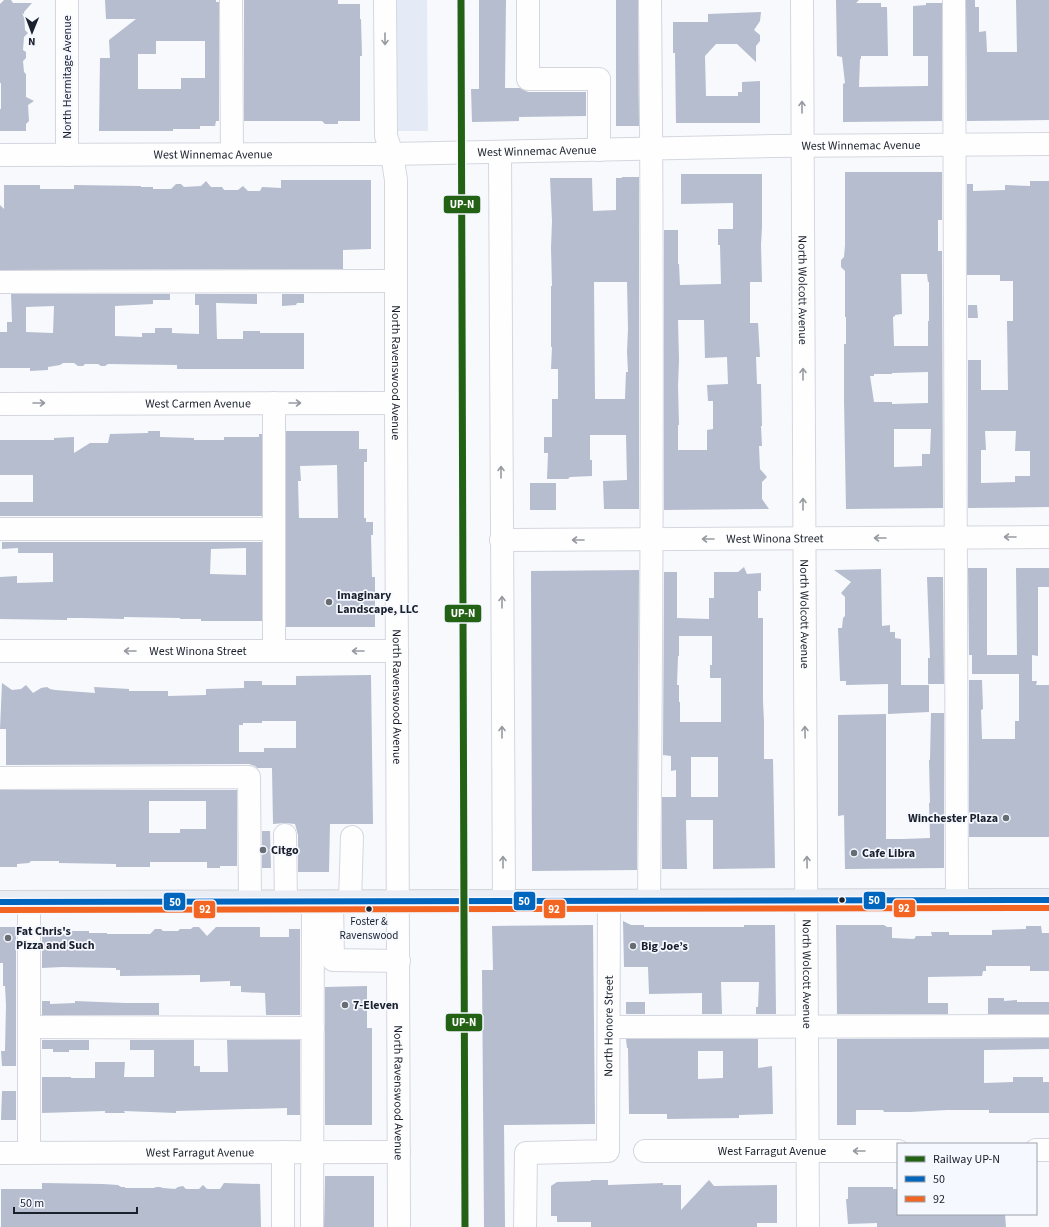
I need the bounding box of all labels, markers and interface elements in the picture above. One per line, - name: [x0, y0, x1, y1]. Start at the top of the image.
- north arrow: [12, 12, 52, 52]
- street label: North Hermitage Avenue: [59, 15, 76, 139]
- one-way arrow: [381, 32, 389, 45]
- text: N: [28, 34, 36, 49]
- one-way arrow: [798, 101, 806, 114]
- street label: West Winnemac Avenue: [801, 137, 921, 155]
- street label: West Winnemac Avenue: [477, 142, 597, 161]
- street label: West Winnemac Avenue: [153, 146, 273, 164]
- line badge: UP-N: [443, 195, 481, 214]
- text: UP-N: [450, 197, 474, 212]
- street label: North Wolcott Avenue: [793, 235, 811, 345]
- street label: North Ravenswood Avenue: [387, 305, 404, 440]
- one-way arrow: [799, 368, 807, 381]
- street label: West Carmen Avenue: [145, 395, 251, 413]
- one-way arrow: [32, 399, 45, 407]
- one-way arrow: [288, 399, 301, 407]
- one-way arrow: [497, 466, 505, 479]
- one-way arrow: [799, 498, 807, 511]
- street label: West Winona Street: [726, 530, 824, 548]
- one-way arrow: [1004, 533, 1017, 541]
- one-way arrow: [874, 534, 887, 542]
- one-way arrow: [702, 535, 715, 543]
- one-way arrow: [572, 536, 585, 544]
- street label: North Wolcott Avenue: [795, 559, 813, 669]
- place label: Imaginary Landscape, LLC: [337, 587, 419, 618]
- one-way arrow: [498, 596, 506, 609]
- marker: Imaginary Landscape, LLC: [324, 597, 334, 607]
- line badge: UP-N: [444, 604, 482, 623]
- text: UP-N: [451, 606, 475, 621]
- street label: North Ravenswood Avenue: [388, 629, 405, 764]
- street label: West Winona Street: [149, 643, 247, 660]
- one-way arrow: [124, 647, 137, 655]
- one-way arrow: [352, 647, 365, 655]
- one-way arrow: [498, 726, 506, 739]
- one-way arrow: [801, 726, 809, 739]
- place label: Winchester Plaza: [908, 810, 998, 827]
- marker: Winchester Plaza: [1001, 813, 1011, 823]
- place label: Citgo: [271, 842, 299, 859]
- marker: Citgo: [258, 845, 268, 855]
- place label: Cafe Libra: [862, 845, 915, 862]
- marker: Cafe Libra: [849, 848, 859, 858]
- one-way arrow: [499, 856, 507, 869]
- one-way arrow: [803, 856, 811, 869]
- line badge: 50: [513, 891, 536, 911]
- line badge: 50: [863, 891, 886, 910]
- line badge: 50: [163, 892, 186, 911]
- text: 50: [868, 893, 880, 908]
- text: 50: [518, 894, 530, 909]
- text: 50: [169, 895, 181, 910]
- unlabelled marker: [837, 895, 847, 905]
- line badge: 92: [543, 899, 566, 919]
- line badge: 92: [893, 899, 916, 918]
- line badge: 92: [193, 900, 216, 919]
- text: 92: [898, 901, 910, 916]
- text: 92: [199, 902, 211, 917]
- text: 92: [548, 902, 560, 917]
- marker: Foster & Ravenswood: [364, 904, 374, 914]
- place label: Foster & Ravenswood: [340, 914, 398, 943]
- street label: North Wolcott Avenue: [798, 919, 815, 1029]
- place label: Fat Chris's Pizza and Such: [16, 923, 95, 954]
- marker: Fat Chris's Pizza and Such: [3, 933, 13, 943]
- place label: Big Joe’s: [641, 938, 688, 955]
- marker: Big Joe’s: [628, 941, 638, 951]
- street label: North Honore Street: [600, 975, 618, 1077]
- place label: 7-Eleven: [353, 997, 399, 1014]
- marker: 7-Eleven: [340, 1000, 350, 1010]
- line badge: UP-N: [445, 1013, 483, 1032]
- text: UP-N: [452, 1015, 476, 1030]
- street label: North Ravenswood Avenue: [389, 1025, 407, 1160]
- street label: West Farragut Avenue: [718, 1143, 826, 1160]
- legend: [897, 1143, 1037, 1215]
- street label: West Farragut Avenue: [146, 1144, 254, 1162]
- one-way arrow: [853, 1147, 866, 1155]
- text: Railway UP-N: [933, 1151, 1000, 1168]
- text: 50: [933, 1171, 945, 1188]
- scale bar: [14, 1189, 137, 1215]
- text: 92: [933, 1191, 945, 1208]
- text: 50 m: [20, 1195, 44, 1212]

